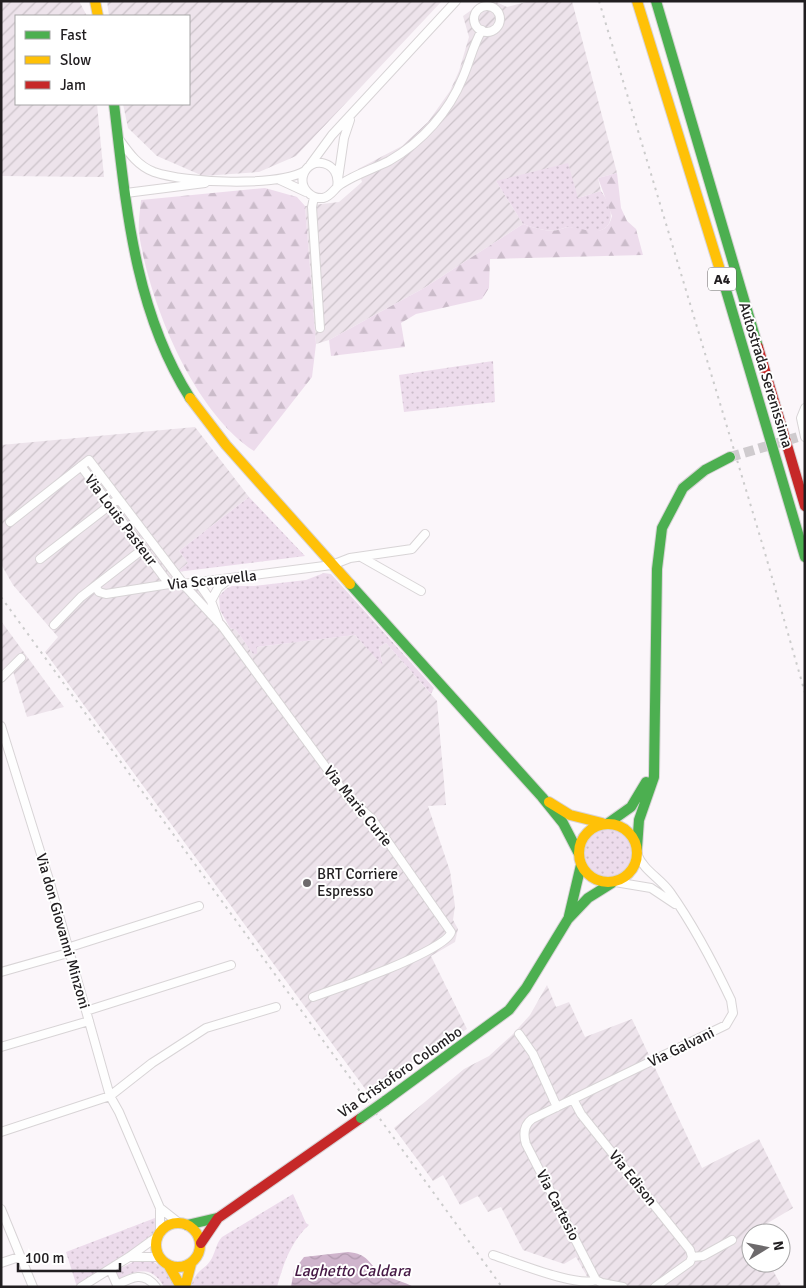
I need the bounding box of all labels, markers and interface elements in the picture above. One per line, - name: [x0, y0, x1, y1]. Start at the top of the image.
- legend: [15, 15, 190, 105]
- text: Fast: [60, 26, 87, 44]
- text: Slow: [60, 51, 91, 69]
- text: Jam: [60, 76, 86, 94]
- road number: A4: [708, 268, 736, 290]
- street label: Autostrada Serenissima: [735, 300, 797, 450]
- street label: Via Louis Pasteur: [81, 471, 161, 570]
- street label: Via Scaravella: [166, 566, 258, 594]
- street label: Via Marie Curie: [320, 762, 396, 850]
- street label: Via don Giovanni Minzoni: [32, 851, 94, 1011]
- place label: BRT Corriere Espresso: [317, 865, 398, 900]
- marker: BRT Corriere Espresso: [301, 877, 313, 889]
- street label: Via Cristoforo Colombo: [334, 1022, 466, 1122]
- street label: Via Galvani: [645, 1023, 717, 1071]
- street label: Via Edison: [605, 1147, 661, 1209]
- street label: Via Cartesio: [532, 1167, 584, 1244]
- north arrow: [741, 1223, 791, 1273]
- scale bar: [18, 1240, 120, 1272]
- text: N: [769, 1240, 788, 1252]
- text: 100 m: [25, 1249, 65, 1267]
- water label: Laghetto Caldara: [293, 1261, 411, 1281]

